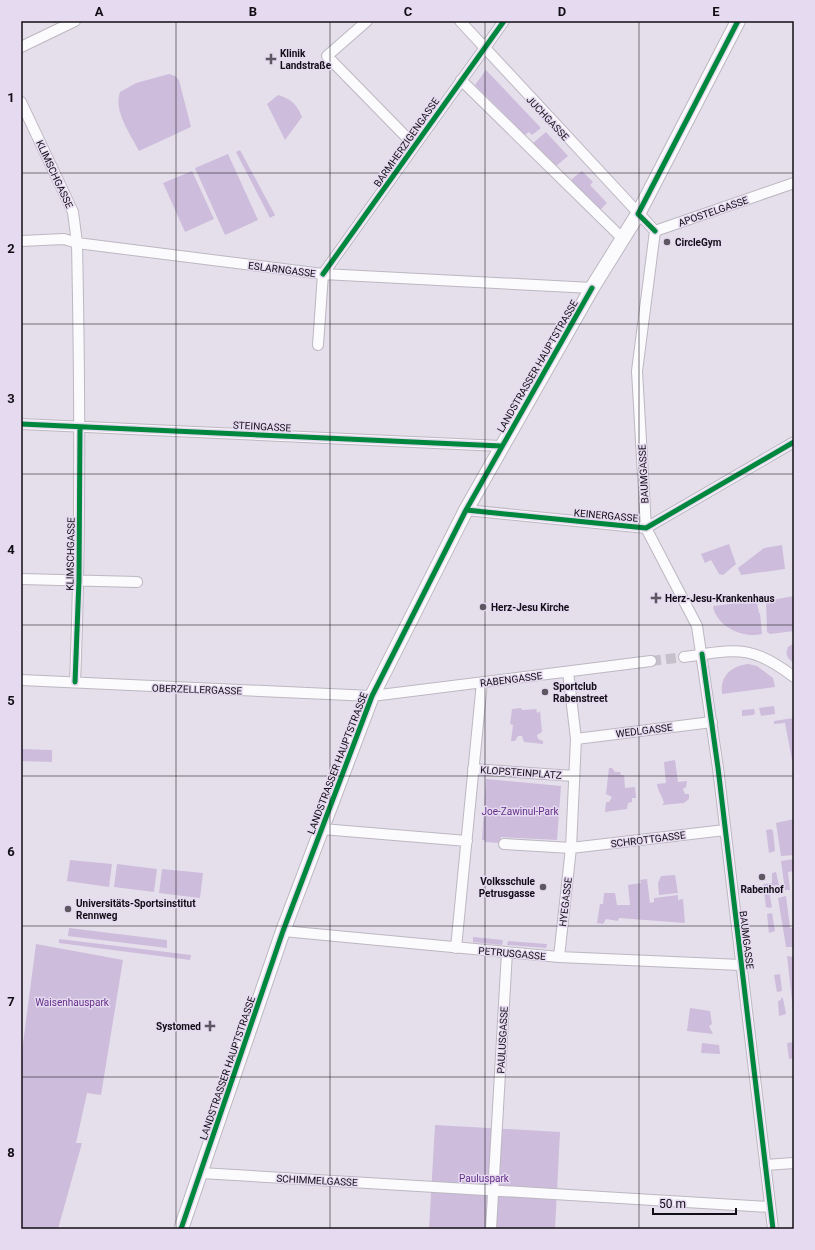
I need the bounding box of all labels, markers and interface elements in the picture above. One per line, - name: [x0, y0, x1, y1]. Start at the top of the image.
- text: A: [95, 4, 104, 19]
- text: B: [249, 4, 257, 19]
- text: C: [404, 4, 413, 19]
- text: D: [558, 4, 566, 19]
- text: E: [712, 4, 720, 19]
- place label: Klinik Landstraße: [280, 48, 332, 71]
- marker: Klinik Landstraße: [265, 53, 277, 65]
- text: 1: [7, 90, 15, 105]
- street label: JUCHGASSE: [524, 94, 571, 143]
- street label: BARMHERZIGENGASSE: [372, 96, 441, 189]
- street label: KLIMSCHGASSE: [34, 139, 75, 210]
- street label: APOSTELGASSE: [677, 194, 750, 229]
- marker: CircleGym: [662, 237, 672, 247]
- place label: CircleGym: [675, 237, 722, 248]
- text: 2: [7, 241, 15, 256]
- street label: ESLARNGASSE: [248, 260, 317, 279]
- street label: LANDSTRASSER HAUPTSTRASSE: [495, 298, 580, 434]
- text: 3: [7, 391, 15, 406]
- street label: STEINGASSE: [233, 419, 292, 434]
- street label: BAUMGASSE: [636, 444, 651, 504]
- street label: KEINERGASSE: [573, 507, 639, 524]
- street label: KLIMSCHGASSE: [64, 517, 77, 591]
- text: 4: [7, 542, 15, 557]
- marker: Herz-Jesu-Krankenhaus: [650, 592, 662, 604]
- place label: Herz-Jesu-Krankenhaus: [665, 593, 775, 604]
- marker: Herz-Jesu Kirche: [478, 602, 488, 612]
- place label: Herz-Jesu Kirche: [491, 602, 570, 613]
- street label: RABENGASSE: [479, 670, 543, 689]
- place label: Sportclub Rabenstreet: [553, 681, 608, 704]
- street label: OBERZELLERGASSE: [152, 682, 243, 697]
- marker: Sportclub Rabenstreet: [540, 687, 550, 697]
- street label: LANDSTRASSER HAUPTSTRASSE: [305, 690, 370, 836]
- text: 5: [7, 693, 15, 708]
- street label: WEDLGASSE: [615, 722, 673, 739]
- street label: KLOPSTEINPLATZ: [480, 764, 562, 781]
- park label: Joe-Zawinul-Park: [481, 806, 559, 817]
- street label: SCHROTTGASSE: [610, 829, 686, 850]
- text: 6: [7, 844, 15, 859]
- marker: Rabenhof: [757, 872, 767, 882]
- place label: Volksschule Petrusgasse: [479, 876, 536, 899]
- street label: HYEGASSE: [557, 876, 574, 927]
- marker: Volksschule Petrusgasse: [538, 882, 548, 892]
- place label: Rabenhof: [740, 884, 784, 895]
- place label: Universitäts-Sportsinstitut Rennweg: [76, 898, 196, 921]
- marker: Universitäts-Sportsinstitut Rennweg: [63, 904, 73, 914]
- street label: BAUMGASSE: [737, 910, 756, 970]
- street label: PETRUSGASSE: [478, 945, 546, 962]
- text: 7: [7, 994, 15, 1009]
- street label: LANDSTRASSER HAUPTSTRASSE: [198, 995, 257, 1141]
- park label: Waisenhauspark: [35, 997, 110, 1008]
- street label: PAULUSGASSE: [495, 1006, 510, 1074]
- marker: Systomed: [204, 1020, 216, 1032]
- place label: Systomed: [156, 1021, 201, 1032]
- text: 8: [7, 1145, 15, 1160]
- street label: SCHIMMELGASSE: [276, 1173, 358, 1188]
- park label: Pauluspark: [459, 1173, 510, 1184]
- scale bar: [653, 1190, 736, 1216]
- text: 50 m: [659, 1197, 686, 1211]

